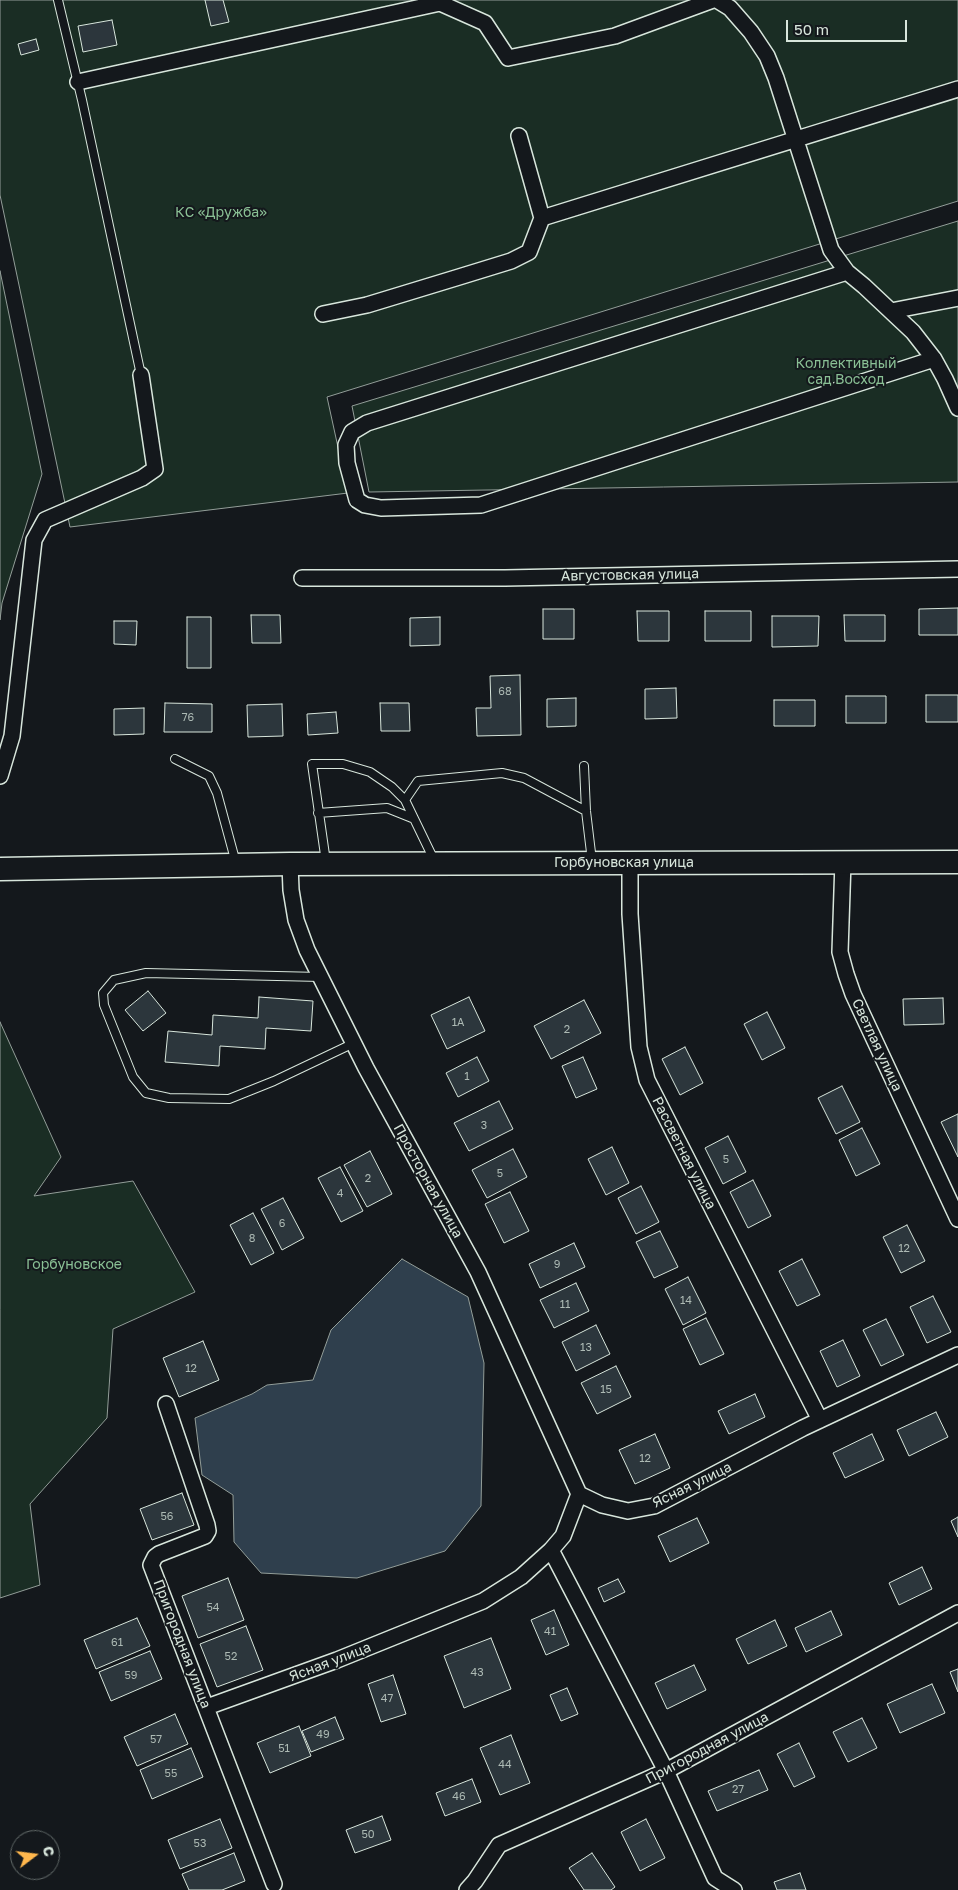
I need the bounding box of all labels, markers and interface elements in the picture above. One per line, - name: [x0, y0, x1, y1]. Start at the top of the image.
- scale bar: [788, 10, 909, 42]
- text: 50 m: [794, 20, 829, 38]
- park label: КС «Дружба»: [175, 205, 267, 221]
- park label: Коллективный сад Восход: [796, 356, 896, 388]
- street label: Августовская улица: [561, 565, 699, 585]
- house number: 68: [498, 685, 512, 699]
- house number: 76: [182, 711, 194, 725]
- street label: Горбуновская улица: [554, 855, 694, 871]
- street label: Светлая улица: [848, 996, 906, 1094]
- house number: 1А: [452, 1016, 464, 1030]
- house number: 2: [564, 1023, 570, 1037]
- house number: 1: [464, 1070, 470, 1084]
- street label: Рассветная улица: [648, 1094, 720, 1212]
- house number: 3: [481, 1119, 487, 1133]
- street label: Просторная улица: [390, 1121, 466, 1241]
- house number: 5: [723, 1153, 729, 1167]
- house number: 5: [497, 1167, 503, 1181]
- house number: 2: [365, 1172, 371, 1186]
- house number: 4: [337, 1187, 343, 1201]
- house number: 6: [279, 1217, 285, 1231]
- house number: 8: [249, 1232, 255, 1246]
- house number: 12: [898, 1242, 910, 1256]
- park label: Горбуновское: [26, 1257, 122, 1273]
- house number: 9: [554, 1258, 560, 1272]
- house number: 14: [680, 1294, 692, 1308]
- house number: 11: [560, 1298, 570, 1312]
- house number: 13: [580, 1341, 592, 1355]
- house number: 12: [185, 1362, 197, 1376]
- house number: 15: [600, 1383, 612, 1397]
- house number: 12: [639, 1452, 651, 1466]
- street label: Ясная улица: [650, 1459, 734, 1511]
- house number: 56: [160, 1510, 174, 1524]
- street label: Пригородная улица: [150, 1577, 214, 1711]
- house number: 54: [206, 1601, 220, 1615]
- house number: 41: [544, 1625, 556, 1639]
- house number: 61: [111, 1636, 123, 1650]
- street label: Ясная улица: [287, 1639, 373, 1685]
- house number: 52: [225, 1650, 237, 1664]
- house number: 43: [470, 1666, 484, 1680]
- house number: 59: [124, 1669, 138, 1683]
- house number: 47: [381, 1692, 393, 1706]
- street label: Пригородная улица: [643, 1709, 771, 1787]
- house number: 49: [316, 1728, 330, 1742]
- house number: 57: [150, 1733, 162, 1747]
- house number: 51: [278, 1742, 290, 1756]
- house number: 44: [498, 1758, 512, 1772]
- house number: 55: [165, 1767, 177, 1781]
- house number: 27: [732, 1783, 744, 1797]
- house number: 46: [452, 1790, 466, 1804]
- house number: 50: [361, 1828, 375, 1842]
- north arrow: [10, 1830, 60, 1880]
- house number: 53: [194, 1837, 206, 1851]
- text: С: [40, 1844, 59, 1858]

